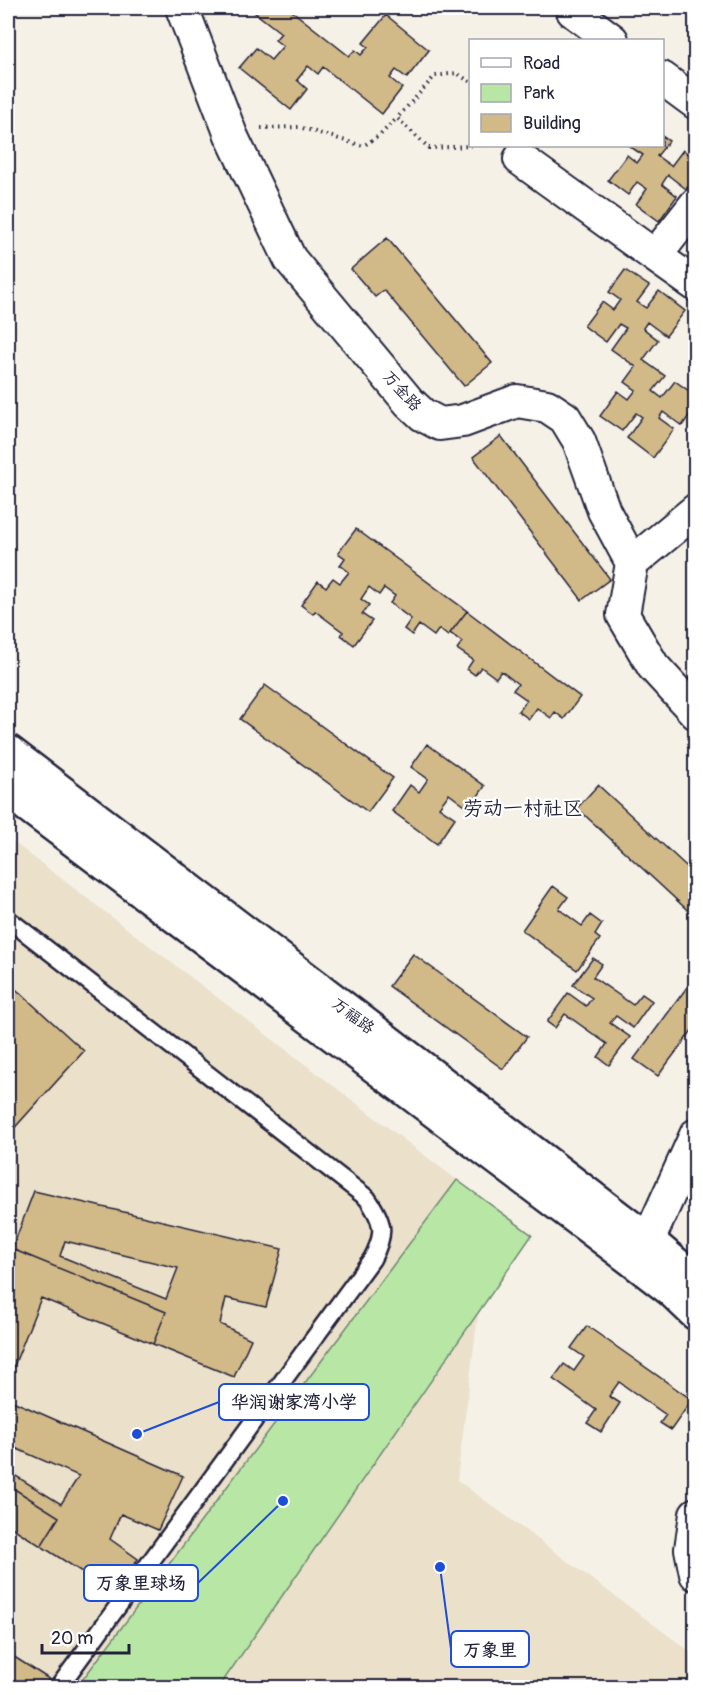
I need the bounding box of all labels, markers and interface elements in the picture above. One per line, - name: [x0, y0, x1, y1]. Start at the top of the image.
- legend: [469, 39, 664, 147]
- text: Road: [523, 52, 560, 75]
- text: Park: [523, 82, 555, 105]
- text: Building: [523, 112, 581, 135]
- street label: 万金路: [379, 366, 425, 416]
- district label: 劳动一村社区: [463, 796, 583, 821]
- street label: 万福路: [328, 994, 378, 1038]
- callout: 华润谢家湾小学: [219, 1384, 369, 1420]
- text: 华润谢家湾小学: [231, 1391, 357, 1414]
- callout: 万象里球场: [84, 1565, 198, 1601]
- text: 万象里球场: [96, 1572, 186, 1595]
- scale bar: [42, 1617, 129, 1655]
- text: 20 m: [51, 1627, 93, 1650]
- callout: 万象里: [451, 1631, 529, 1667]
- text: 万象里: [463, 1639, 517, 1662]

